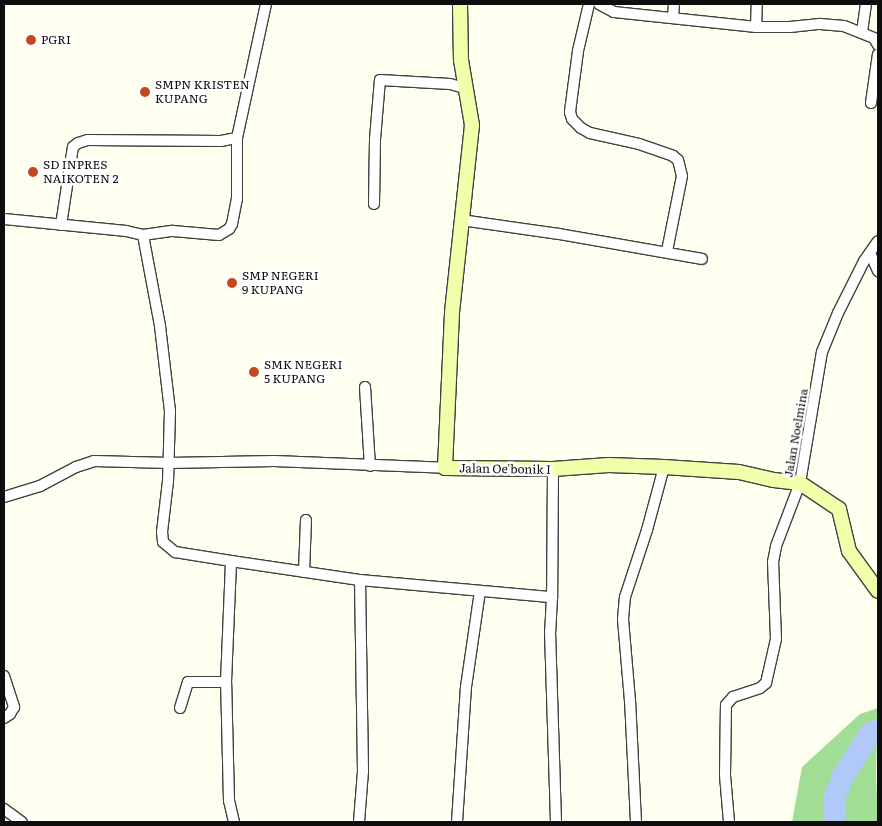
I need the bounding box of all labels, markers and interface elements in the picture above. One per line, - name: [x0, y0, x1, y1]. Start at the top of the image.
- place label: PGRI: [41, 33, 71, 47]
- marker: PGRI: [25, 34, 37, 46]
- place label: SMPN KRISTEN KUPANG: [155, 78, 250, 106]
- marker: SMPN KRISTEN KUPANG: [139, 86, 151, 98]
- place label: SD INPRES NAIKOTEN 2: [43, 158, 118, 186]
- marker: SD INPRES NAIKOTEN 2: [27, 166, 39, 178]
- place label: SMP NEGERI 9 KUPANG: [242, 269, 319, 297]
- marker: SMP NEGERI 9 KUPANG: [226, 277, 238, 289]
- place label: SMK NEGERI 5 KUPANG: [264, 358, 342, 386]
- marker: SMK NEGERI 5 KUPANG: [248, 366, 260, 378]
- street label: Jalan Noelmina: [781, 387, 811, 479]
- street label: Jalan Oe'bonik I: [459, 461, 551, 477]

